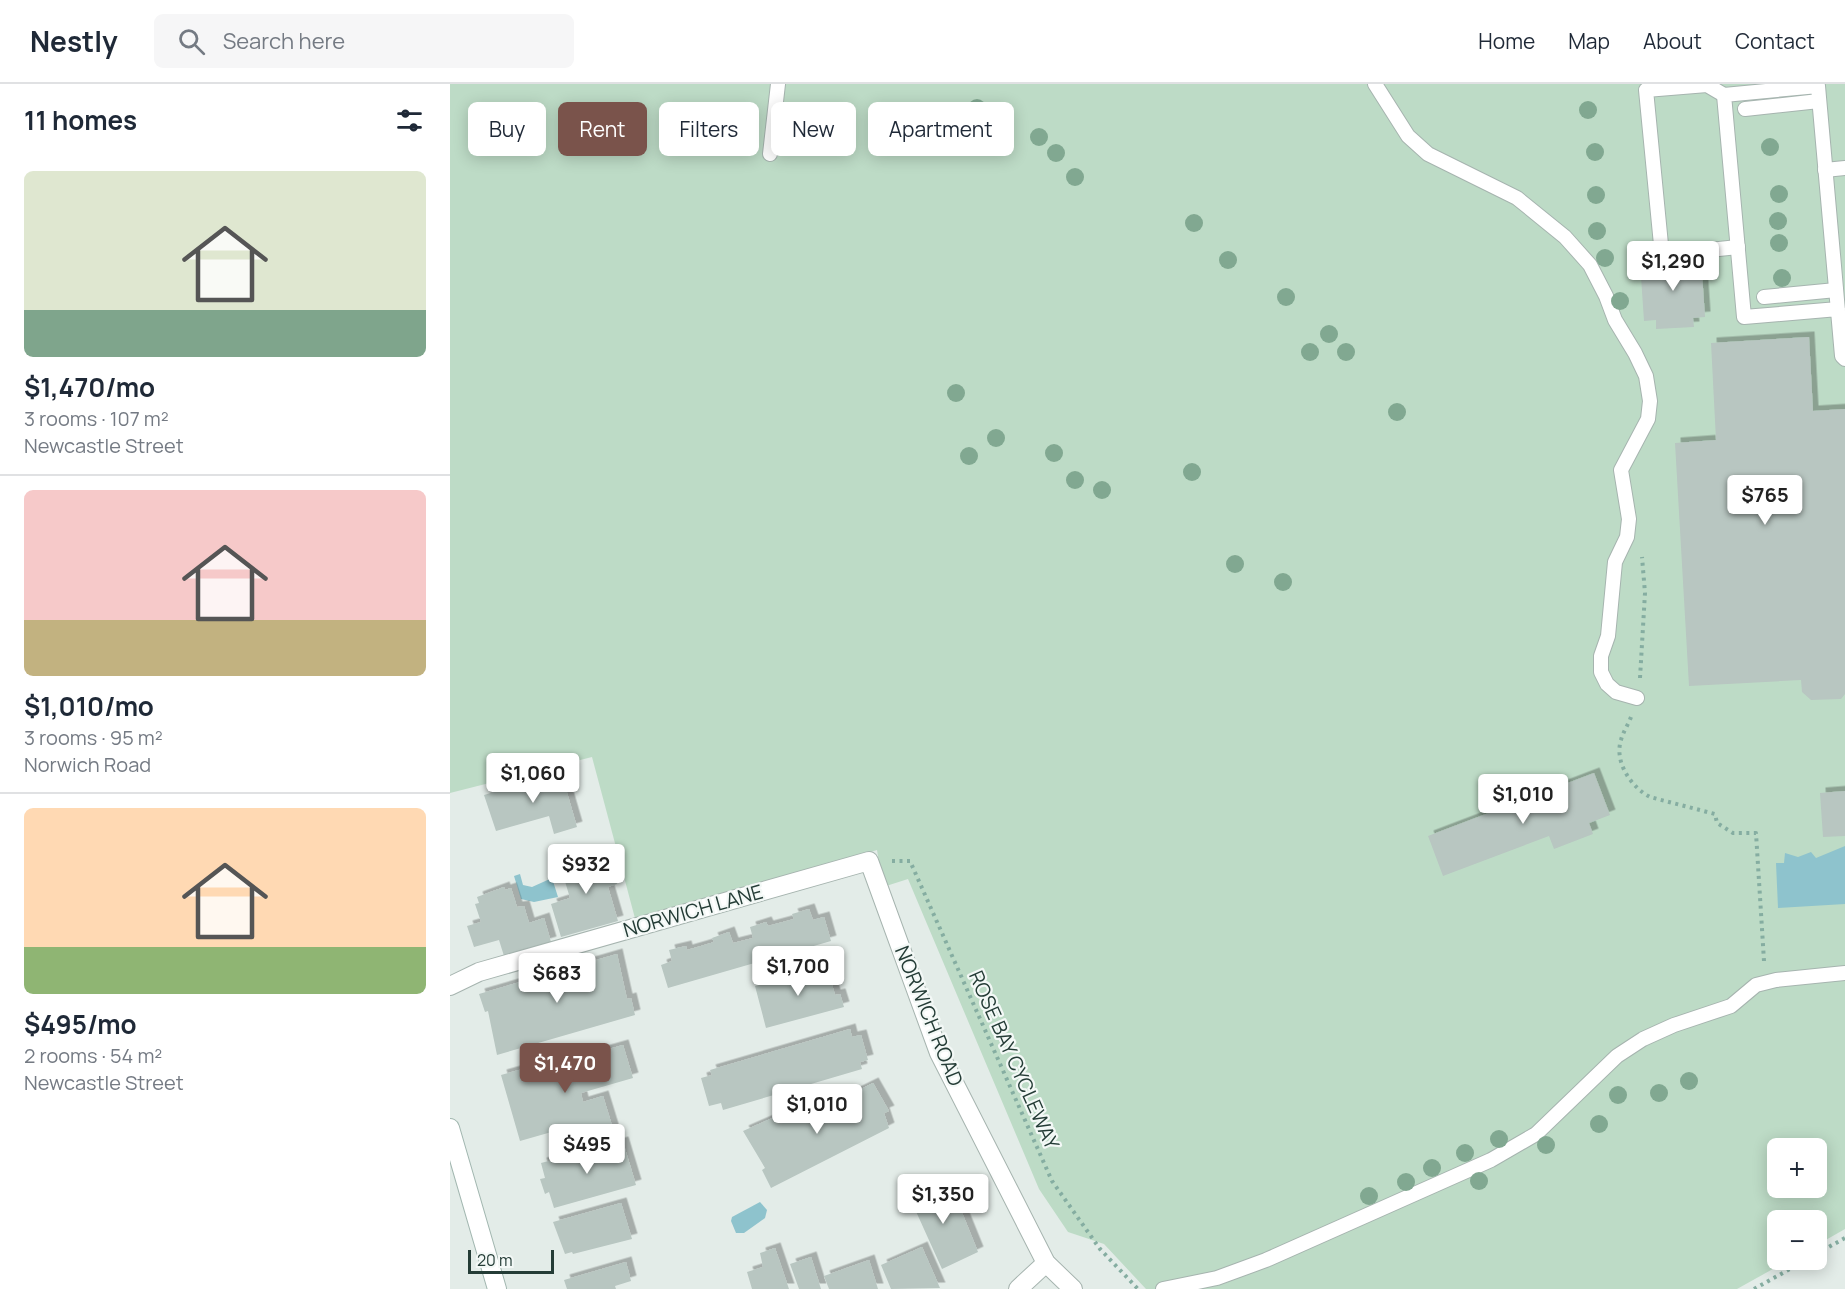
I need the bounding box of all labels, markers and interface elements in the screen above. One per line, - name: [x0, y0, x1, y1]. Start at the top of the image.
- search box: [154, 14, 574, 68]
- text: Nestly: [30, 22, 118, 60]
- icon: search: [175, 25, 208, 58]
- text: Search here: [223, 26, 345, 56]
- text: Home: [1478, 27, 1535, 55]
- text: Map: [1568, 27, 1610, 55]
- text: About: [1643, 27, 1702, 55]
- text: Contact: [1735, 27, 1815, 55]
- text: 11 homes: [24, 102, 137, 138]
- chip: Buy: [468, 102, 546, 156]
- chip: Rent: [558, 102, 647, 156]
- chip: Filters: [659, 102, 759, 156]
- chip: New: [771, 102, 856, 156]
- chip: Apartment: [868, 102, 1014, 156]
- icon: filters: [393, 104, 426, 137]
- icon: home: [171, 210, 279, 318]
- pin: $1,290: [1624, 241, 1722, 292]
- text: $1,290: [1641, 247, 1705, 274]
- text: $1,470/mo: [24, 369, 155, 405]
- text: 3 rooms · 107 m²: [24, 405, 169, 432]
- text: Newcastle Street: [24, 432, 184, 459]
- pin: $765: [1729, 475, 1801, 526]
- text: $765: [1741, 481, 1789, 508]
- icon: home: [171, 529, 279, 637]
- text: $1,010/mo: [24, 688, 154, 724]
- text: 3 rooms · 95 m²: [24, 724, 163, 751]
- text: Norwich Road: [24, 751, 151, 778]
- pin: $1,060: [484, 753, 582, 804]
- text: $1,060: [500, 759, 566, 786]
- pin: $1,010: [1474, 774, 1572, 825]
- text: $1,010: [1492, 780, 1554, 807]
- pin: $932: [550, 844, 622, 895]
- icon: home: [171, 847, 279, 955]
- text: $932: [562, 850, 610, 877]
- street label: NORWICH LANE: [620, 878, 766, 943]
- street label: NORWICH ROAD: [889, 942, 970, 1090]
- pin: $1,700: [749, 946, 847, 997]
- text: $1,700: [766, 952, 830, 979]
- pin: $683: [521, 953, 593, 1004]
- text: $683: [533, 959, 581, 986]
- street label: ROSE BAY CYCLEWAY: [963, 966, 1066, 1154]
- text: $495/mo: [24, 1006, 137, 1042]
- text: 2 rooms · 54 m²: [24, 1042, 162, 1069]
- pin: $1,470: [516, 1043, 614, 1094]
- text: $1,470: [534, 1049, 596, 1076]
- text: Newcastle Street: [24, 1069, 184, 1096]
- pin: $1,010: [768, 1084, 866, 1135]
- text: $1,010: [786, 1090, 848, 1117]
- pin: $495: [551, 1124, 623, 1175]
- text: $495: [563, 1130, 611, 1157]
- map controls: [1767, 1138, 1827, 1270]
- button: +: [1767, 1138, 1827, 1198]
- pin: $1,350: [894, 1174, 992, 1225]
- text: $1,350: [911, 1180, 975, 1207]
- button: −: [1767, 1210, 1827, 1270]
- scale bar: [468, 1247, 554, 1274]
- text: 20 m: [477, 1249, 513, 1271]

